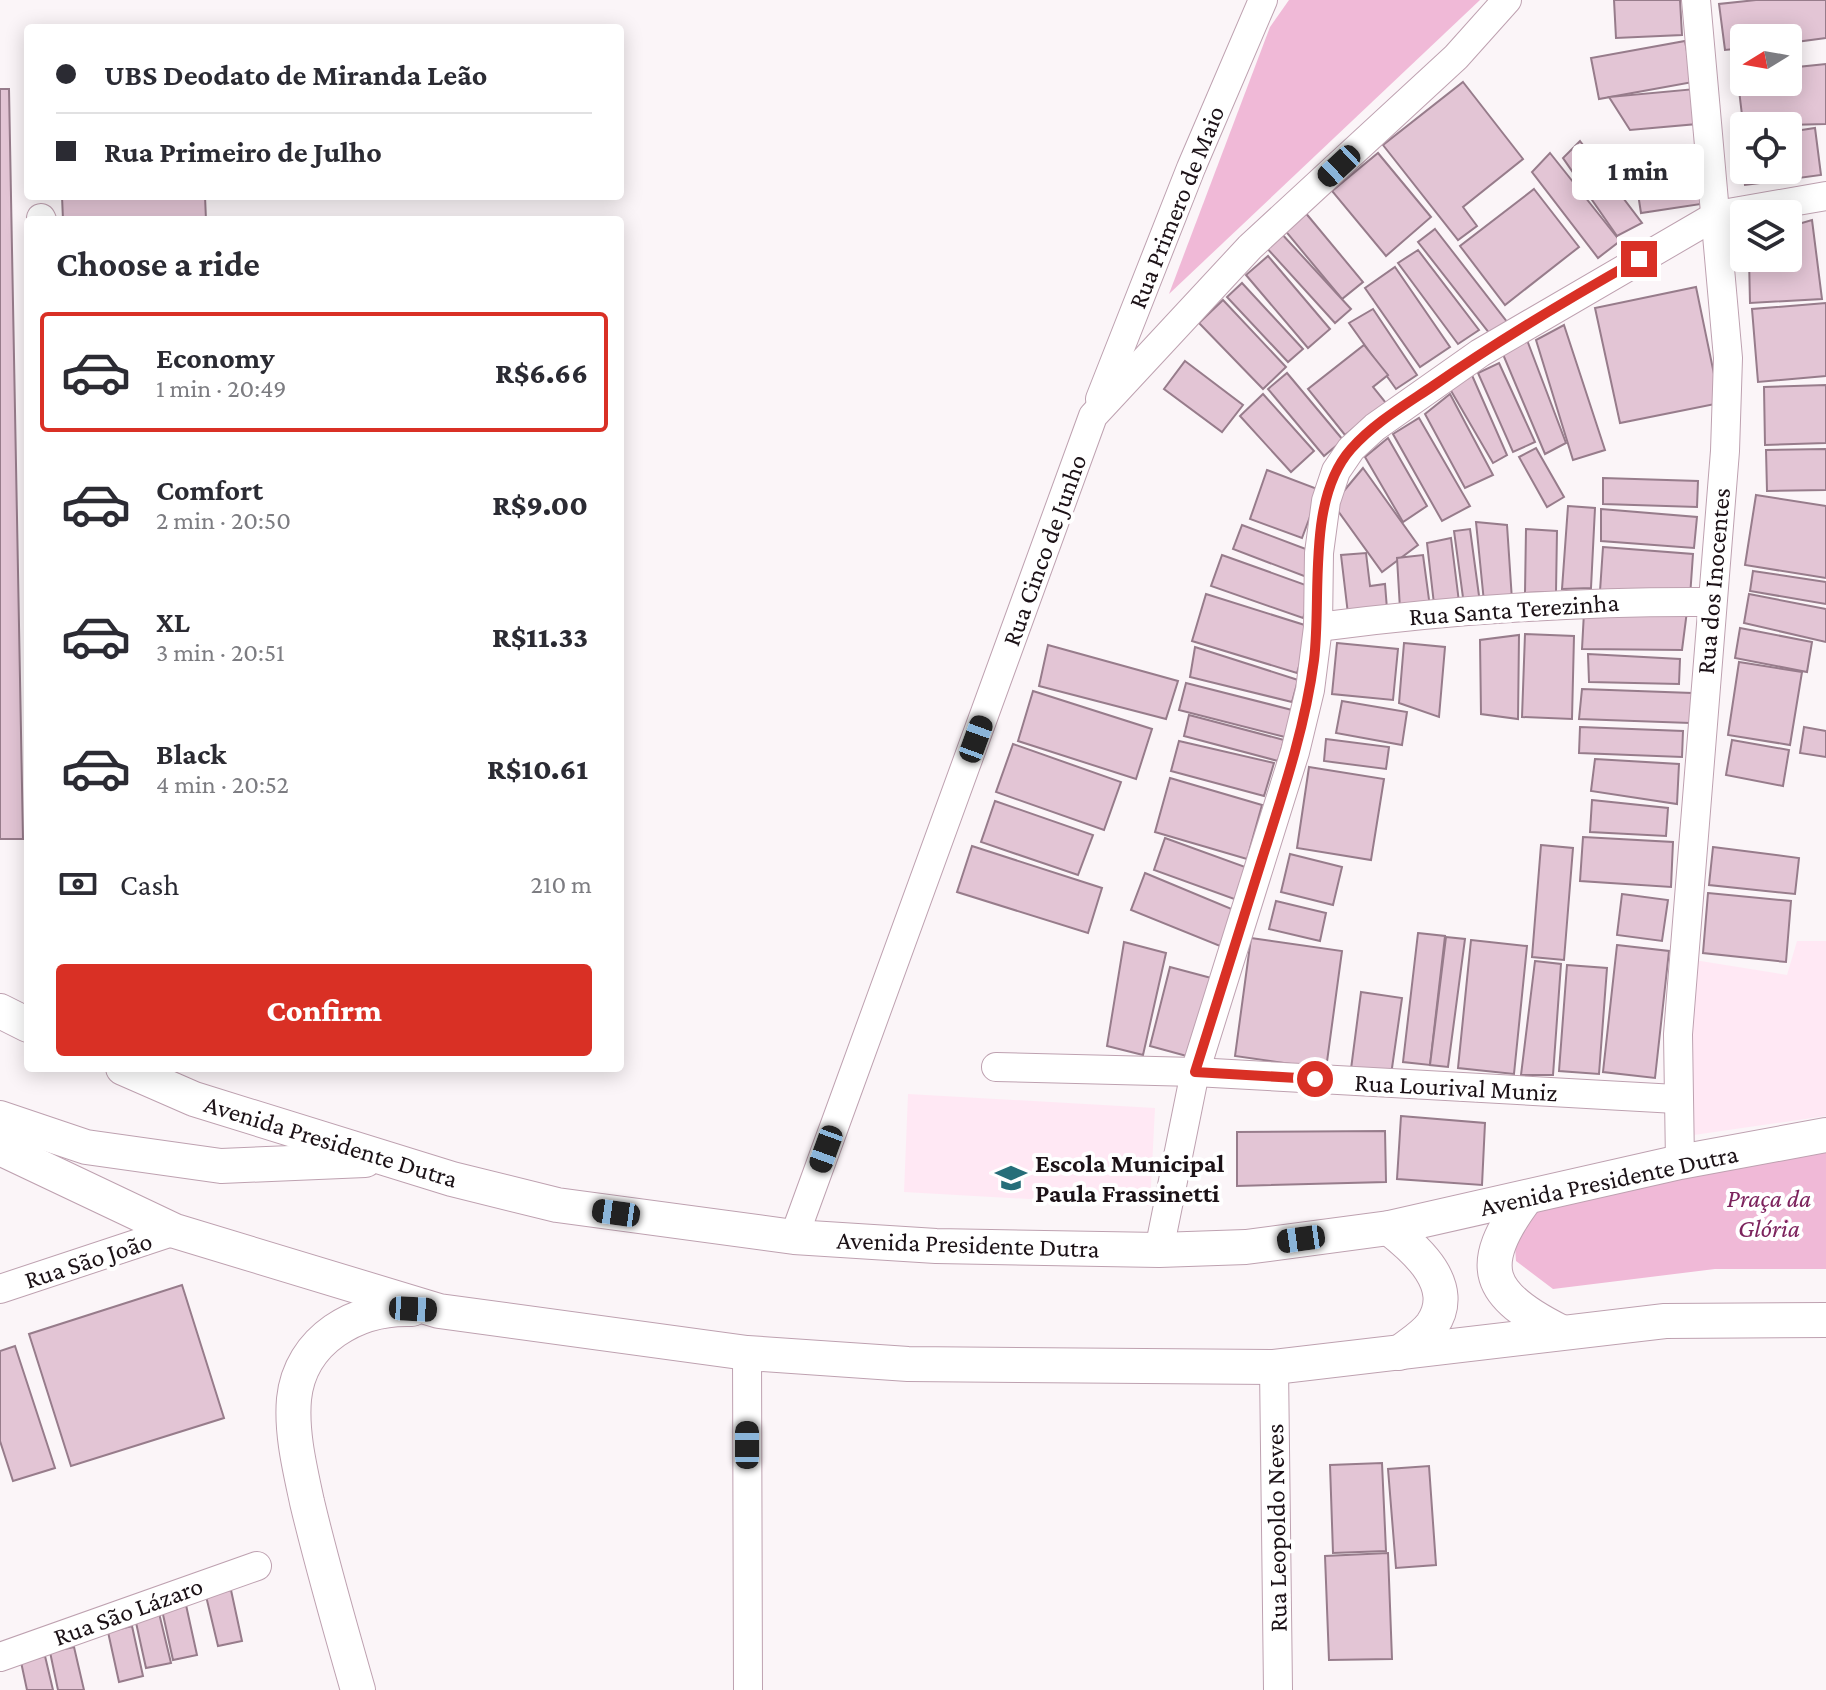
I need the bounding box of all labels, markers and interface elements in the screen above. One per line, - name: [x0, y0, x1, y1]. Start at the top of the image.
- north arrow: [1730, 24, 1802, 96]
- map controls: [1730, 24, 1802, 272]
- text: UBS Deodato de Miranda Leão: [104, 58, 487, 91]
- street label: Rua Primero de Maio: [1123, 102, 1230, 313]
- button: locate: [1730, 112, 1802, 184]
- text: Rua Primeiro de Julho: [104, 135, 382, 168]
- car: [1313, 141, 1365, 191]
- callout: 1 min: [1573, 143, 1705, 199]
- text: 1 min: [1608, 157, 1668, 186]
- button: layers: [1730, 200, 1802, 272]
- route end: [1621, 241, 1657, 277]
- text: Choose a ride: [56, 244, 260, 284]
- icon: car: [60, 336, 132, 408]
- text: Economy: [156, 341, 275, 374]
- text: R$6.66: [495, 356, 588, 389]
- text: 1 min · 20:49: [156, 374, 286, 403]
- street label: Rua Cinco de Junho: [996, 450, 1093, 650]
- icon: car: [60, 468, 132, 540]
- text: Comfort: [156, 473, 263, 506]
- street label: Rua dos Inocentes: [1691, 486, 1736, 676]
- text: R$9.00: [492, 488, 588, 521]
- text: 2 min · 20:50: [156, 506, 291, 535]
- street label: Rua Santa Terezinha: [1408, 588, 1620, 631]
- icon: car: [60, 600, 132, 672]
- text: XL: [156, 605, 190, 638]
- text: R$11.33: [492, 620, 588, 653]
- text: 3 min · 20:51: [156, 638, 285, 667]
- car: [957, 712, 995, 766]
- icon: car: [60, 732, 132, 804]
- text: Black: [156, 737, 227, 770]
- text: R$10.61: [487, 752, 588, 785]
- text: 4 min · 20:52: [156, 770, 289, 799]
- icon: cash: [56, 862, 100, 906]
- text: Cash: [120, 868, 179, 901]
- text: 210 m: [531, 870, 592, 899]
- button: Confirm: [56, 964, 592, 1056]
- route start: [1297, 1061, 1333, 1097]
- street label: Rua Lourival Muniz: [1354, 1068, 1558, 1107]
- street label: Avenida Presidente Dutra: [201, 1089, 461, 1194]
- car: [807, 1122, 845, 1176]
- street label: Avenida Presidente Dutra: [1477, 1139, 1741, 1222]
- place label: Escola Municipal Paula Frassinetti: [1035, 1149, 1225, 1208]
- school or university icon: Escola Municipal Paula Frassinetti: [994, 1161, 1028, 1195]
- park label: Praça da Glória: [1727, 1184, 1811, 1243]
- car: [591, 1198, 641, 1228]
- car: [1276, 1224, 1326, 1254]
- street label: Avenida Presidente Dutra: [836, 1225, 1100, 1264]
- street label: Rua São João: [21, 1226, 156, 1295]
- car: [388, 1296, 438, 1322]
- car: [735, 1421, 759, 1469]
- street label: Rua Leopoldo Neves: [1260, 1423, 1293, 1633]
- street label: Rua São Lázaro: [50, 1571, 207, 1652]

